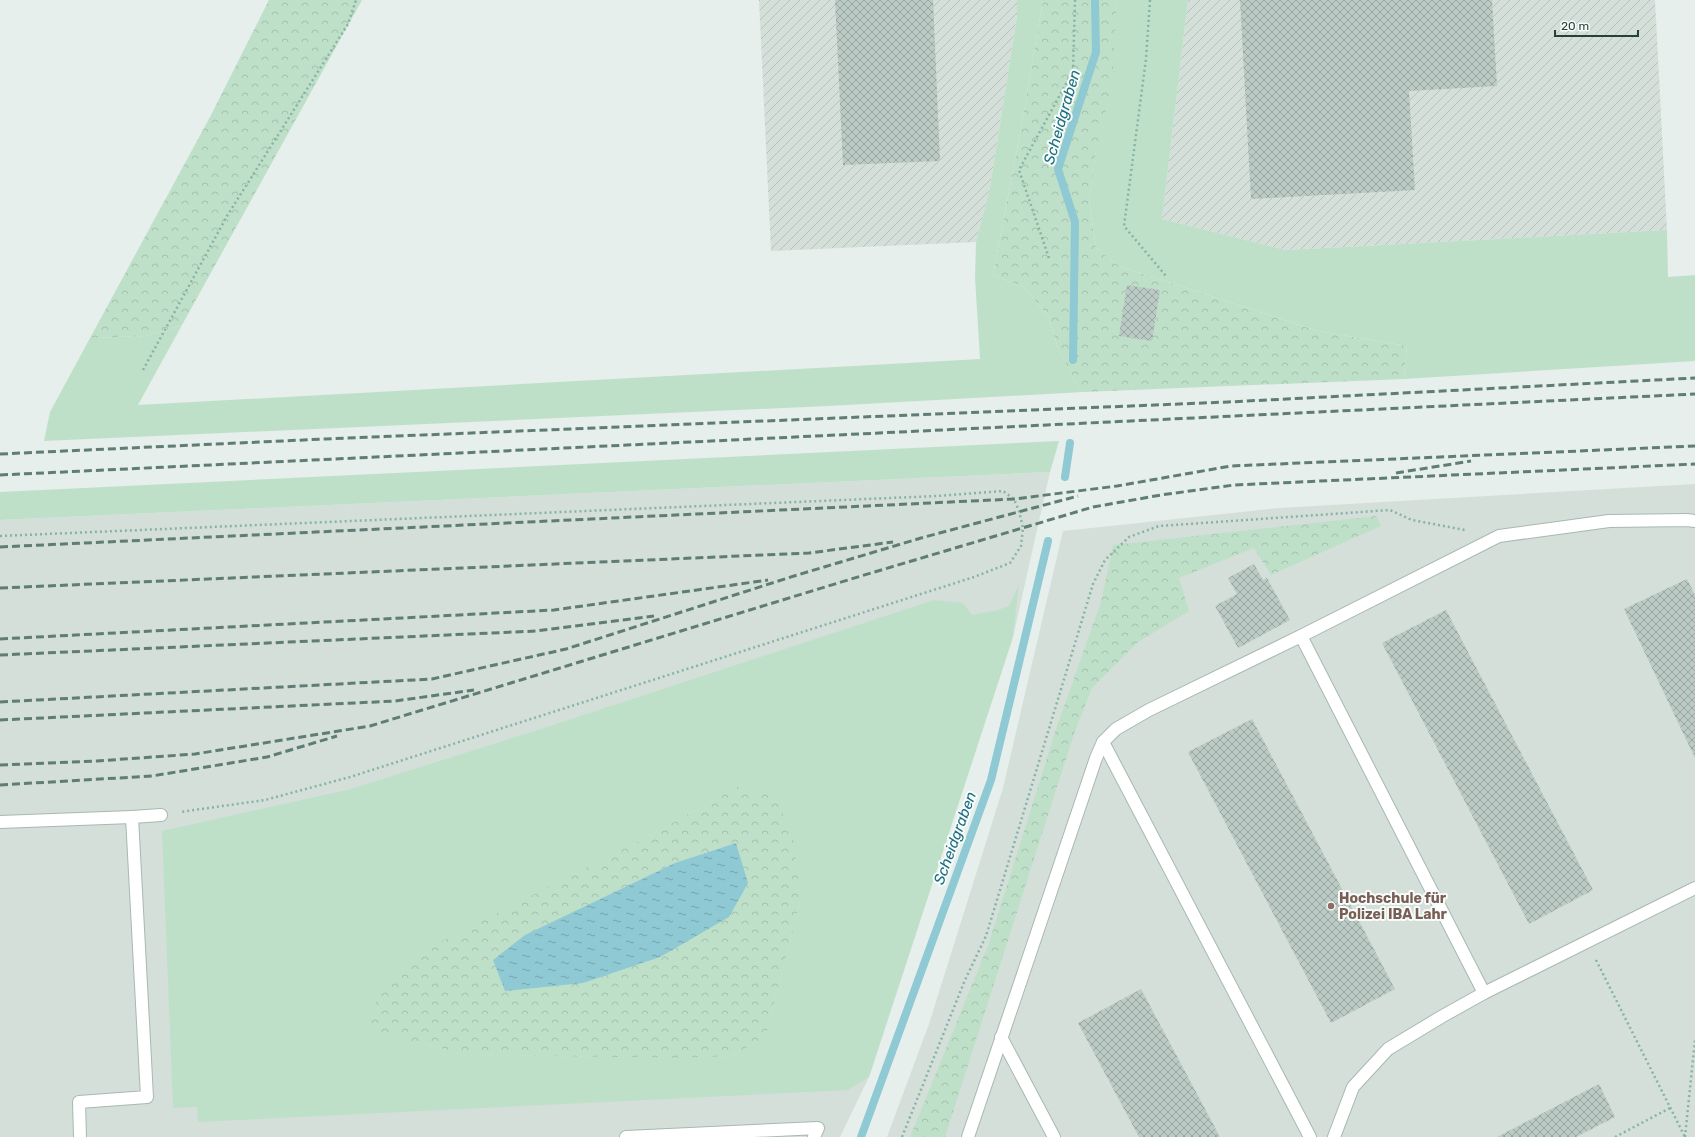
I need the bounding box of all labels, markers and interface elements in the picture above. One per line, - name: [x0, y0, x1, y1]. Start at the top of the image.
- scale bar: [1555, 12, 1638, 38]
- text: 20 m: [1561, 19, 1589, 33]
- water label: Scheidgraben: [1040, 68, 1084, 166]
- water label: Scheidgraben: [930, 789, 980, 887]
- place label: Hochschule für Polizei IBA Lahr: [1339, 890, 1448, 923]
- marker: Hochschule für Polizei IBA Lahr: [1326, 901, 1336, 911]

